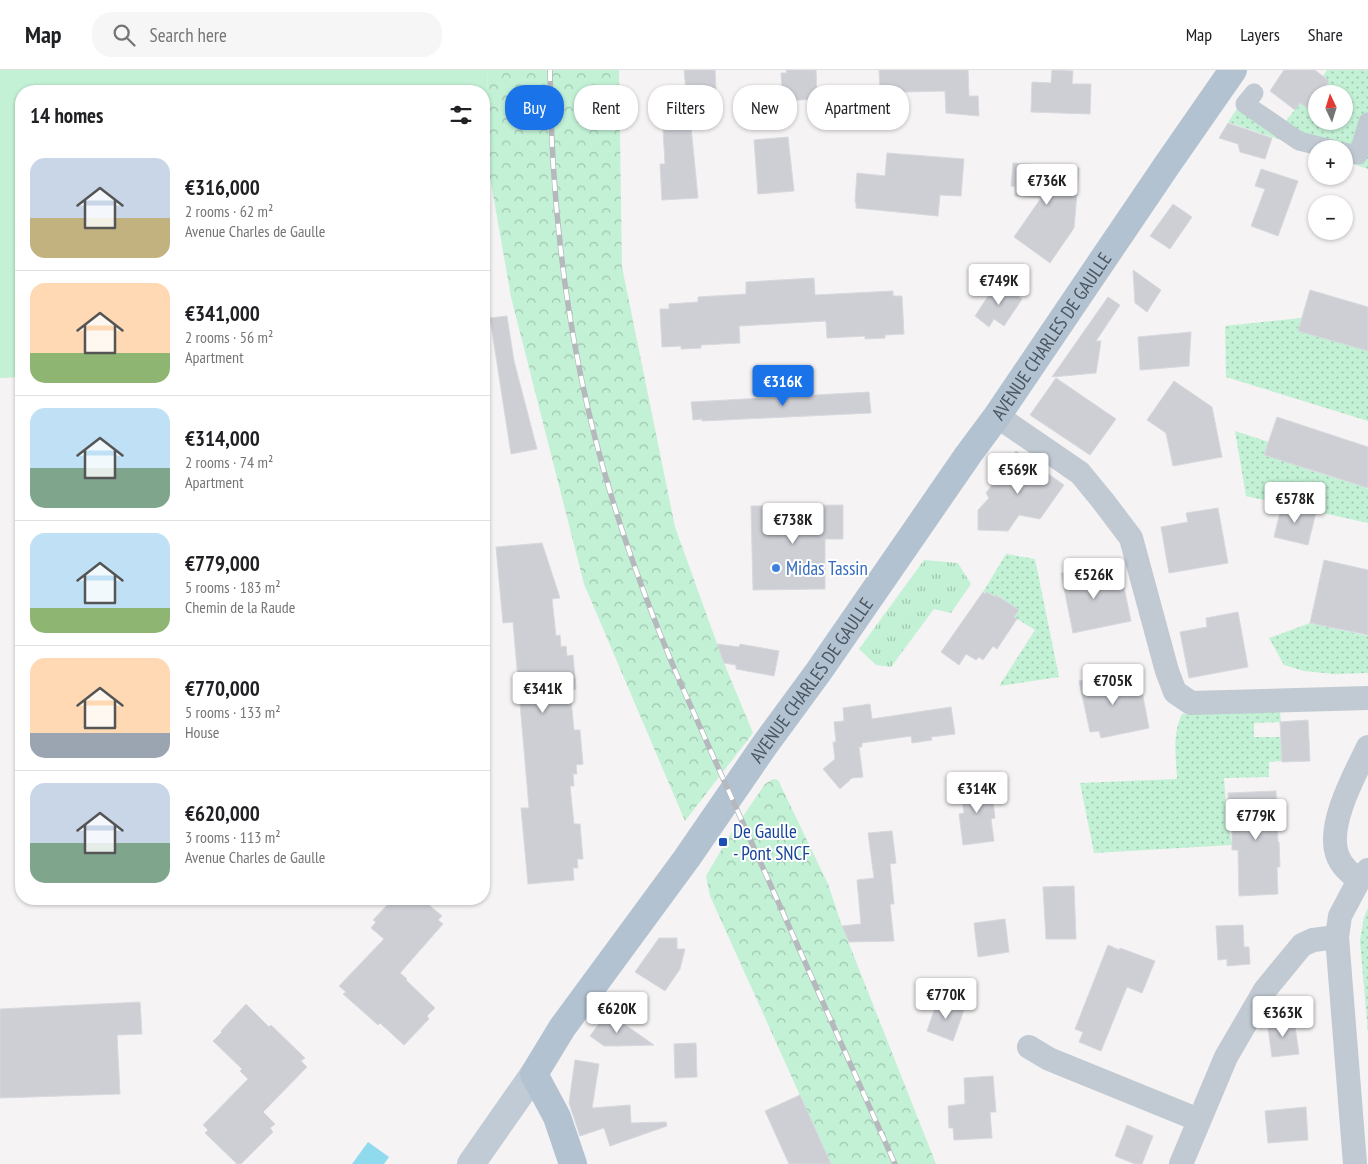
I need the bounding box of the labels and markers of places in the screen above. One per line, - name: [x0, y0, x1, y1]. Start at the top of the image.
- pin: €736K: [1012, 164, 1082, 206]
- pin: €749K: [964, 264, 1034, 306]
- pin: €316K: [748, 364, 818, 407]
- pin: €569K: [983, 452, 1053, 495]
- pin: €578K: [1260, 482, 1330, 524]
- pin: €738K: [758, 502, 828, 545]
- place label: Midas Tassin: [786, 556, 868, 580]
- pin: €526K: [1059, 558, 1129, 600]
- marker: Midas Tassin: [770, 562, 782, 574]
- pin: €705K: [1078, 664, 1148, 706]
- pin: €341K: [508, 672, 578, 714]
- pin: €314K: [942, 772, 1012, 814]
- pin: €779K: [1221, 798, 1291, 841]
- place label: De Gaulle - Pont SNCF: [733, 819, 810, 865]
- marker: De Gaulle - Pont SNCF: [717, 836, 729, 848]
- pin: €770K: [911, 978, 981, 1020]
- pin: €620K: [582, 992, 652, 1034]
- pin: €363K: [1248, 996, 1318, 1038]

